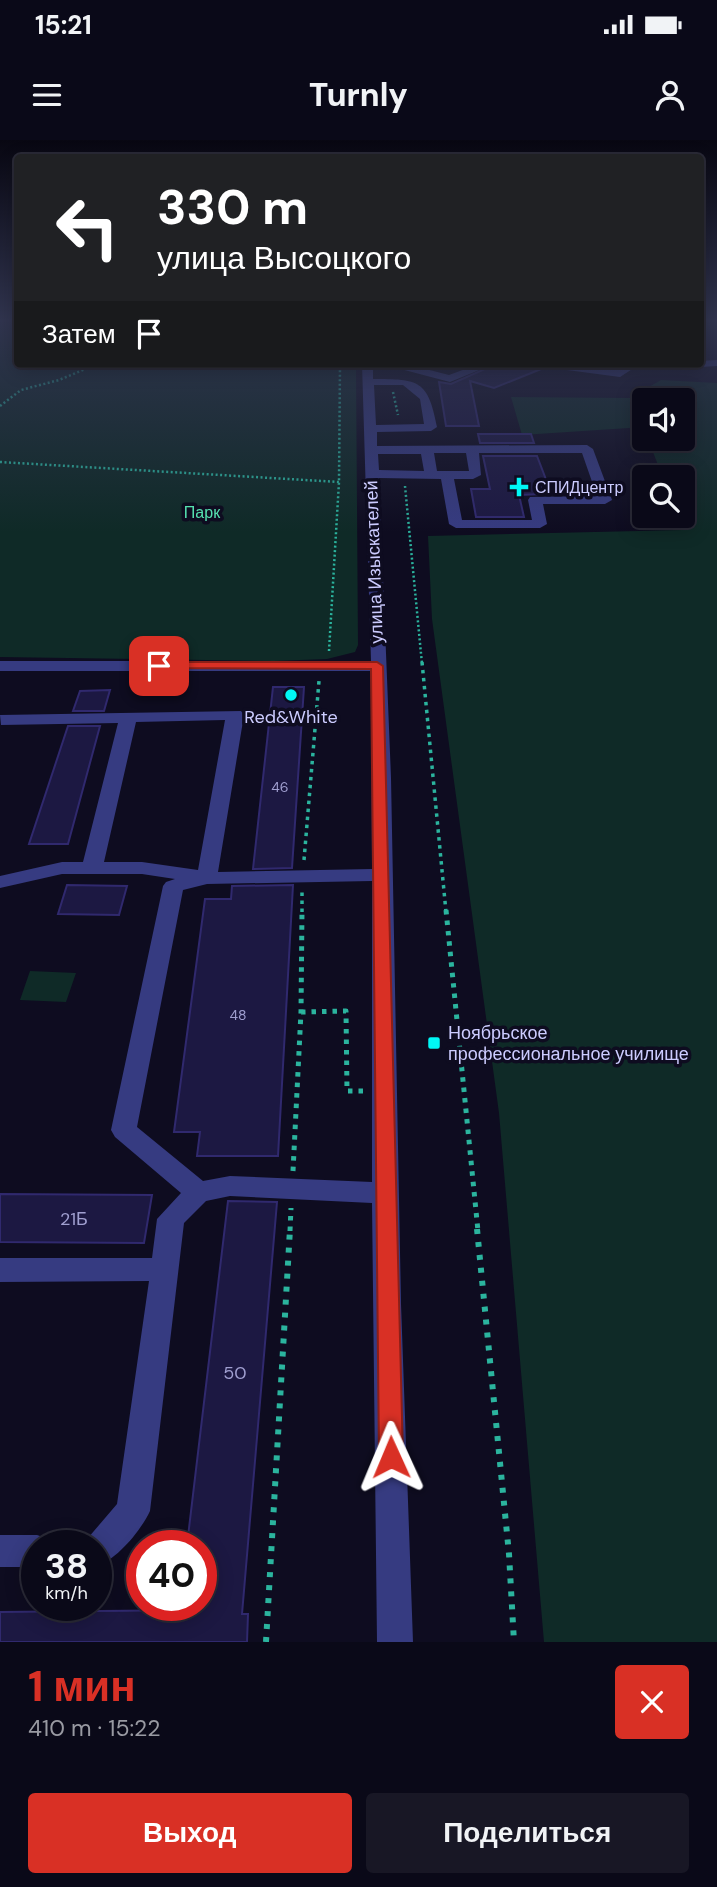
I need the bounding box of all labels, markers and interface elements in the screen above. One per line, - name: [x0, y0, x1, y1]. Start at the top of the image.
- text: 15:21: [35, 8, 92, 42]
- text: Turnly: [309, 74, 408, 116]
- icon: menu: [28, 76, 66, 114]
- icon: person: [651, 76, 689, 114]
- text: 330 m: [157, 175, 308, 239]
- icon: left: [42, 182, 133, 273]
- text: улица Высоцкого: [157, 237, 411, 279]
- icon: arrive: [130, 315, 168, 353]
- text: Затем: [42, 317, 116, 351]
- map controls: [632, 388, 695, 528]
- button: sound: [632, 388, 695, 451]
- button: search: [632, 465, 695, 528]
- marker: СПИДцентр: [509, 477, 529, 497]
- place label: СПИДцентр: [535, 477, 623, 498]
- street label: улица Изыскателей: [359, 480, 389, 644]
- park label: Парк: [184, 502, 221, 523]
- pin: [129, 636, 189, 696]
- icon: arrive: [140, 647, 178, 685]
- marker: Red&White: [283, 687, 299, 703]
- place label: Red&White: [244, 705, 338, 729]
- house number: 46: [271, 778, 289, 796]
- house number: 48: [229, 1006, 247, 1024]
- place label: Ноябрьское профессиональное училище: [448, 1021, 689, 1066]
- marker: Ноябрьское профессиональное училище: [426, 1035, 442, 1051]
- house number: 21Б: [60, 1207, 88, 1231]
- house number: 50: [223, 1361, 247, 1385]
- position arrow: [354, 1420, 428, 1494]
- speed limit sign: 40: [126, 1530, 217, 1621]
- text: 38: [45, 1543, 88, 1589]
- text: km/h: [45, 1581, 88, 1605]
- text: 1 мин: [28, 1659, 136, 1714]
- button: close: [615, 1665, 689, 1739]
- text: 410 m · 15:22: [28, 1713, 161, 1743]
- button: Выход: [28, 1793, 352, 1873]
- button: Поделиться: [366, 1793, 689, 1873]

